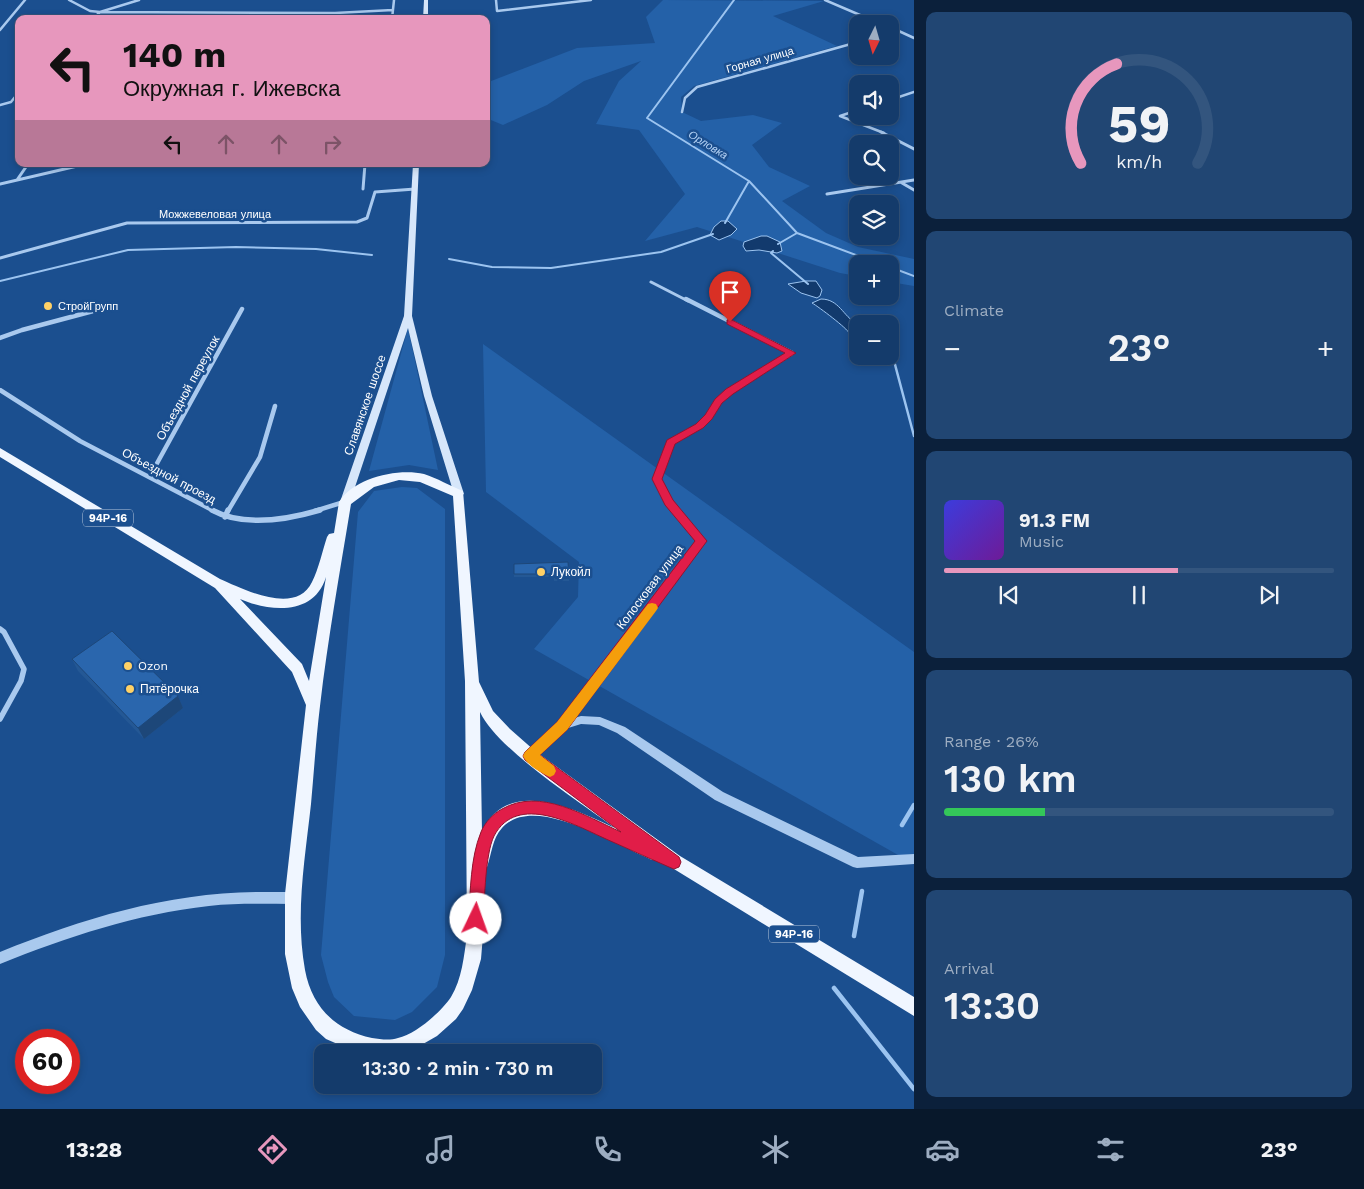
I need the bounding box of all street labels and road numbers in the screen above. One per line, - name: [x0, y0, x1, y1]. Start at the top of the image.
- street label: Горная улица: [725, 44, 796, 76]
- street label: Можжевеловая улица: [159, 208, 272, 221]
- street label: Объездной переулок: [153, 333, 223, 443]
- street label: Славянское шоссе: [341, 353, 389, 457]
- street label: Объездной проезд: [120, 445, 218, 507]
- road number: 94Р-16: [83, 509, 133, 526]
- street label: Колосковая улица: [614, 542, 686, 632]
- road number: 94Р-16: [769, 926, 819, 942]

